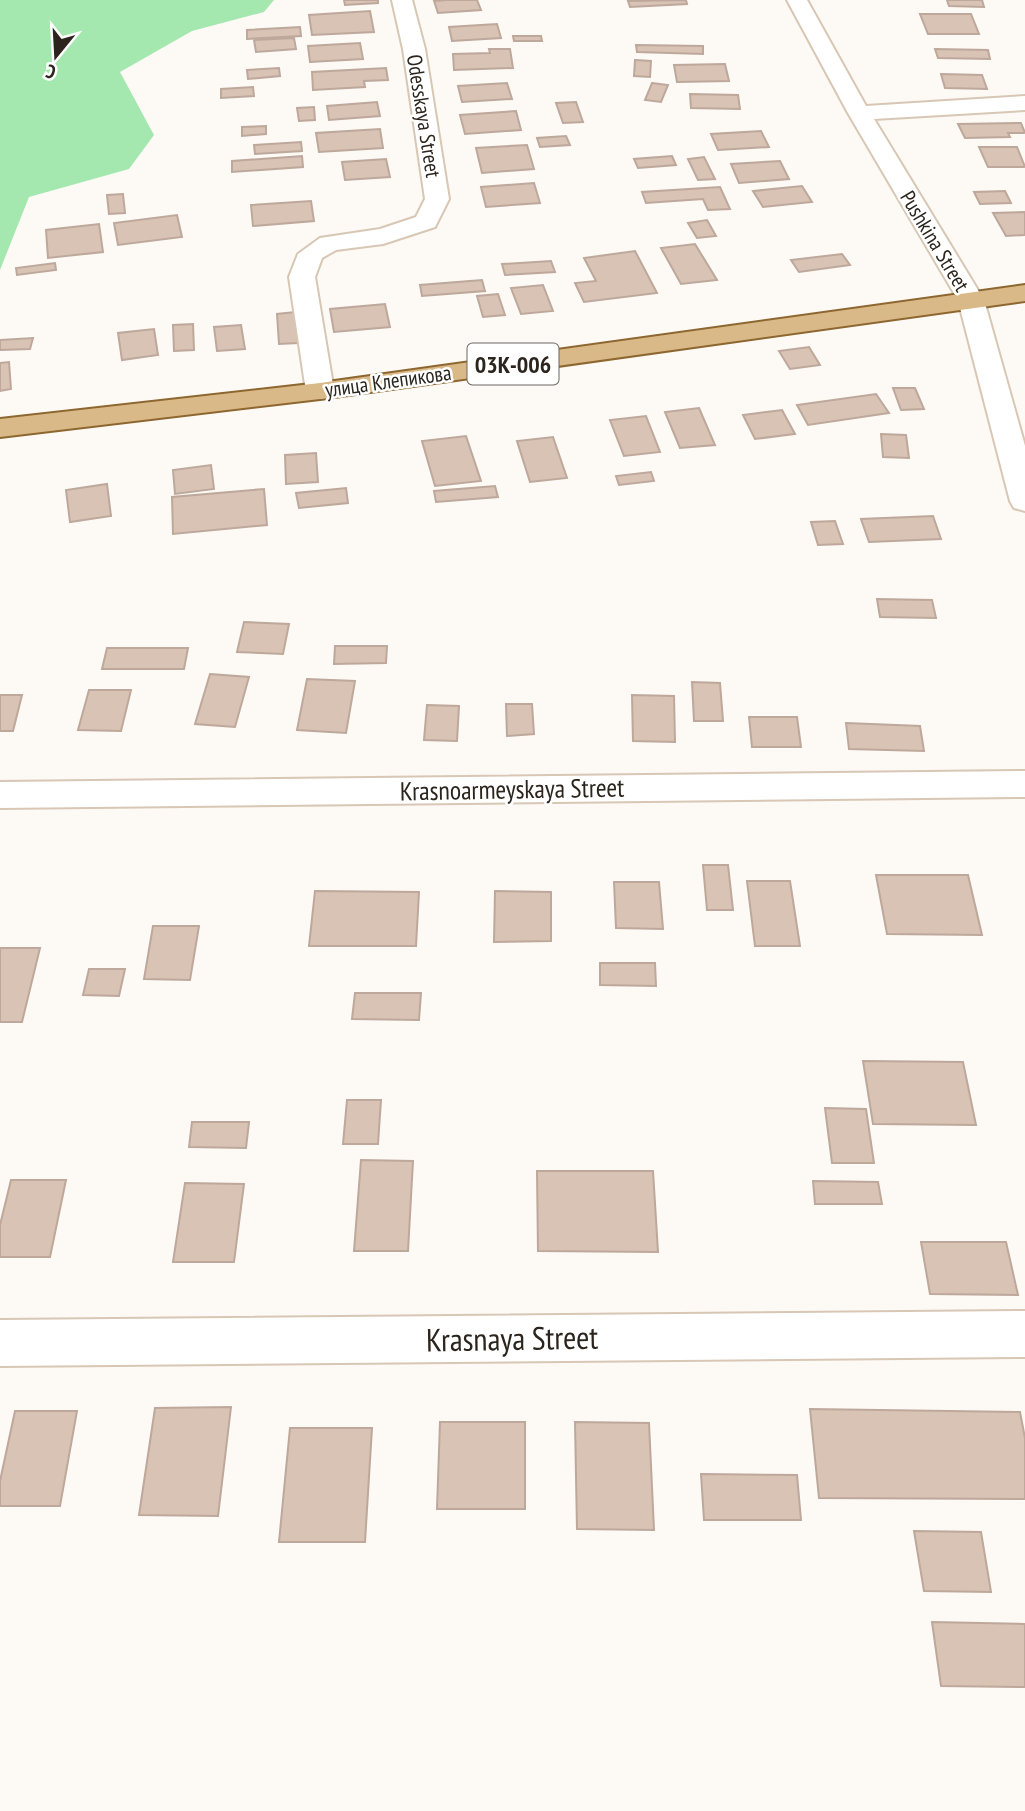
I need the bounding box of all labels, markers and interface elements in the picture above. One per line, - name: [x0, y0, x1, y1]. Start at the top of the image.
- north arrow: [21, 21, 91, 91]
- street label: Odesskaya Street: [401, 53, 447, 180]
- text: С: [43, 59, 59, 85]
- street label: Pushkina Street: [894, 186, 976, 296]
- road number: 03К-006: [468, 344, 558, 384]
- street label: улица Клепикова: [323, 359, 453, 403]
- street label: Krasnoarmeyskaya Street: [399, 771, 625, 807]
- street label: Krasnaya Street: [426, 1315, 599, 1360]

